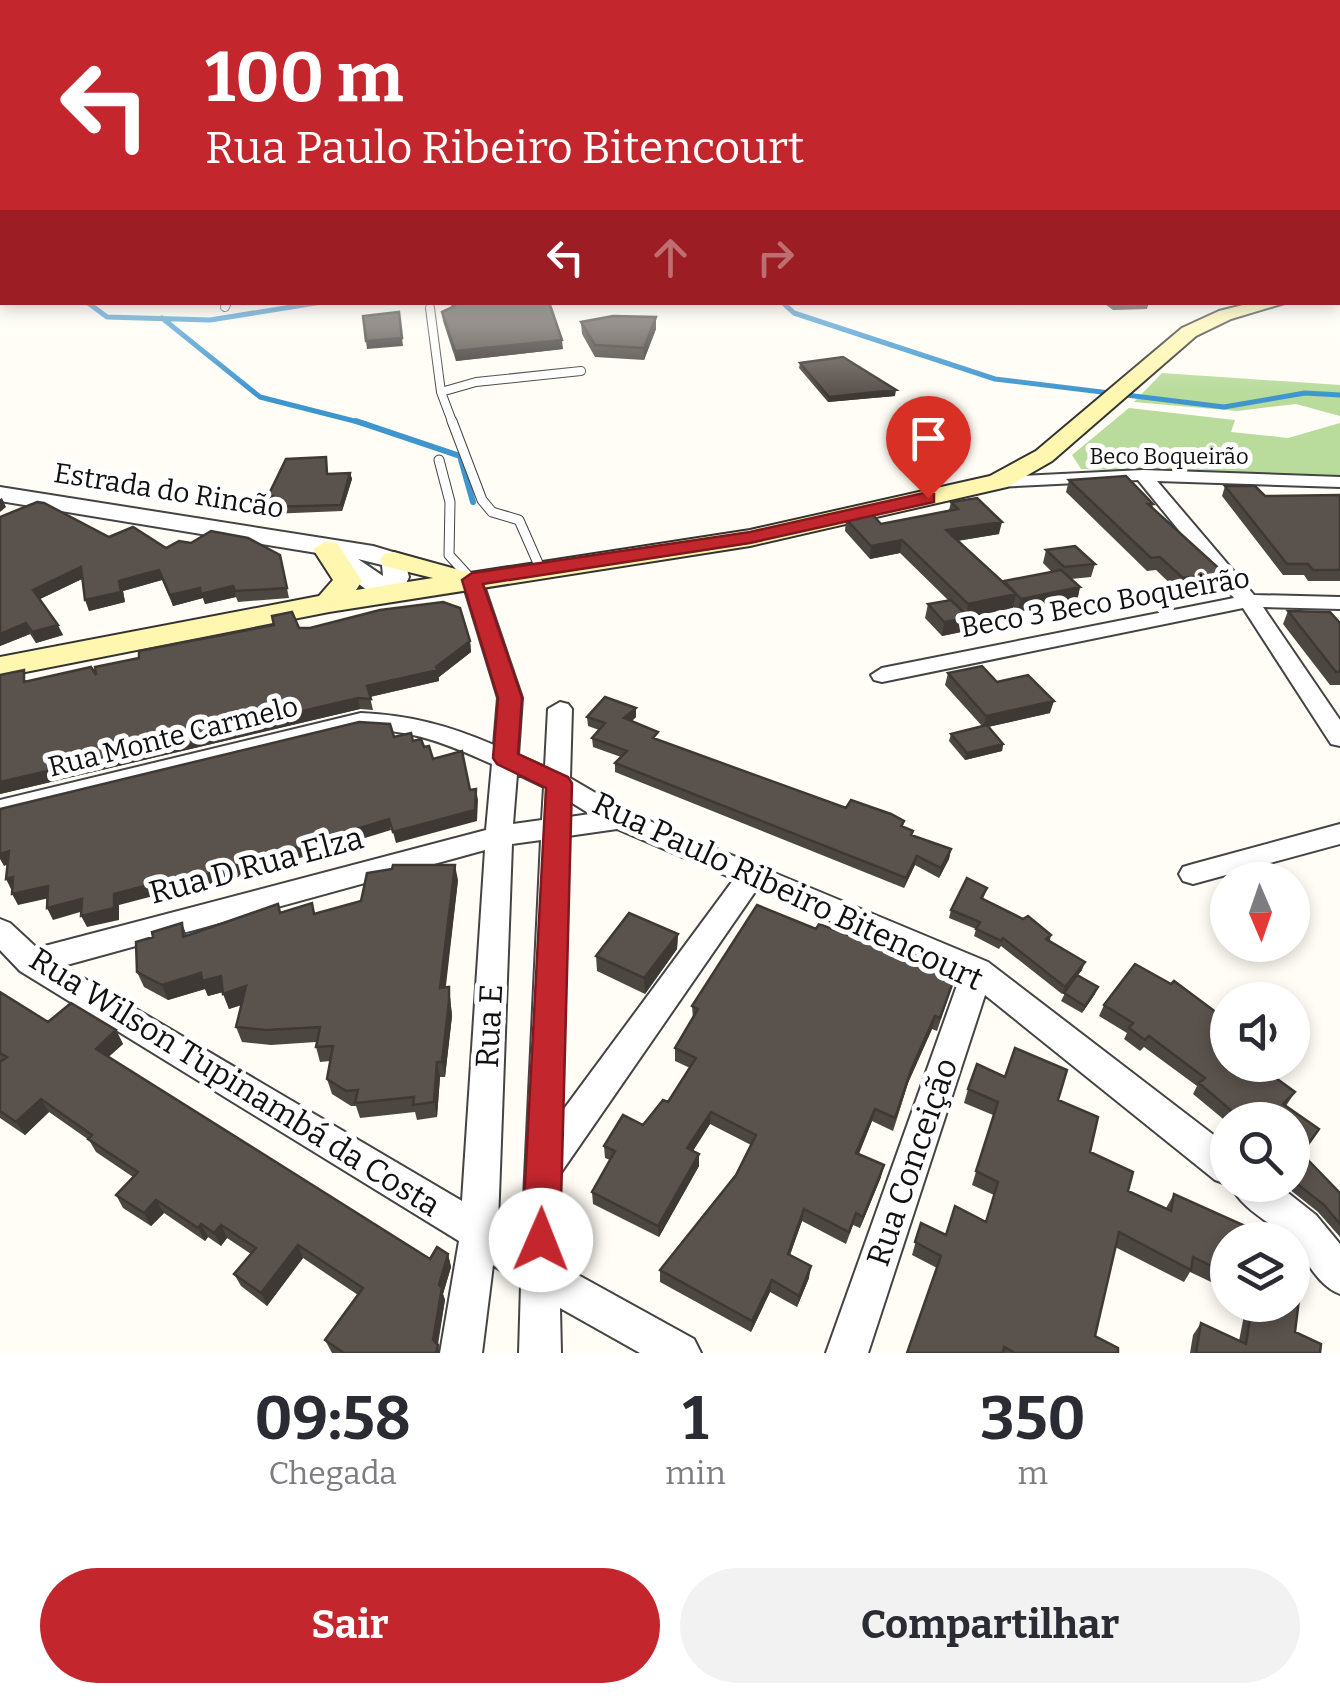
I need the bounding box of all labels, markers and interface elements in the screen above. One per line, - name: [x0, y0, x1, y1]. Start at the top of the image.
- text: 100 m: [205, 36, 404, 120]
- icon: left: [40, 40, 170, 170]
- text: Rua Paulo Ribeiro Bitencourt: [205, 121, 804, 175]
- icon: left: [538, 230, 593, 285]
- icon: ahead: [643, 230, 698, 285]
- icon: right: [748, 230, 803, 285]
- pin: [886, 396, 971, 499]
- icon: arrive: [901, 411, 956, 466]
- street label: Beco Boqueirão: [1089, 443, 1249, 470]
- street label: Estrada do Rincão: [52, 456, 286, 525]
- street label: Beco 3 Beco Boqueirão: [958, 561, 1252, 644]
- street label: Rua Monte Carmelo: [45, 689, 301, 783]
- street label: Rua Paulo Ribeiro Bitencourt: [587, 784, 989, 998]
- street label: Rua D Rua Elza: [145, 818, 367, 912]
- north arrow: [1210, 862, 1310, 962]
- map controls: [1210, 862, 1310, 1322]
- street label: Rua Wilson Tupinambá da Costa: [23, 940, 447, 1224]
- button: sound: [1210, 982, 1310, 1082]
- street label: Rua E: [468, 983, 510, 1069]
- street label: Rua Conceição: [859, 1053, 965, 1271]
- button: search: [1210, 1102, 1310, 1202]
- position arrow: [489, 1188, 593, 1292]
- button: layers: [1210, 1222, 1310, 1322]
- text: 09:58: [254, 1383, 411, 1455]
- text: 1: [683, 1383, 708, 1455]
- text: 350: [980, 1383, 1086, 1455]
- text: Chegada: [269, 1454, 397, 1492]
- text: min: [665, 1454, 726, 1492]
- text: m: [1018, 1454, 1048, 1492]
- button: Sair: [40, 1568, 660, 1683]
- button: Compartilhar: [680, 1568, 1300, 1683]

